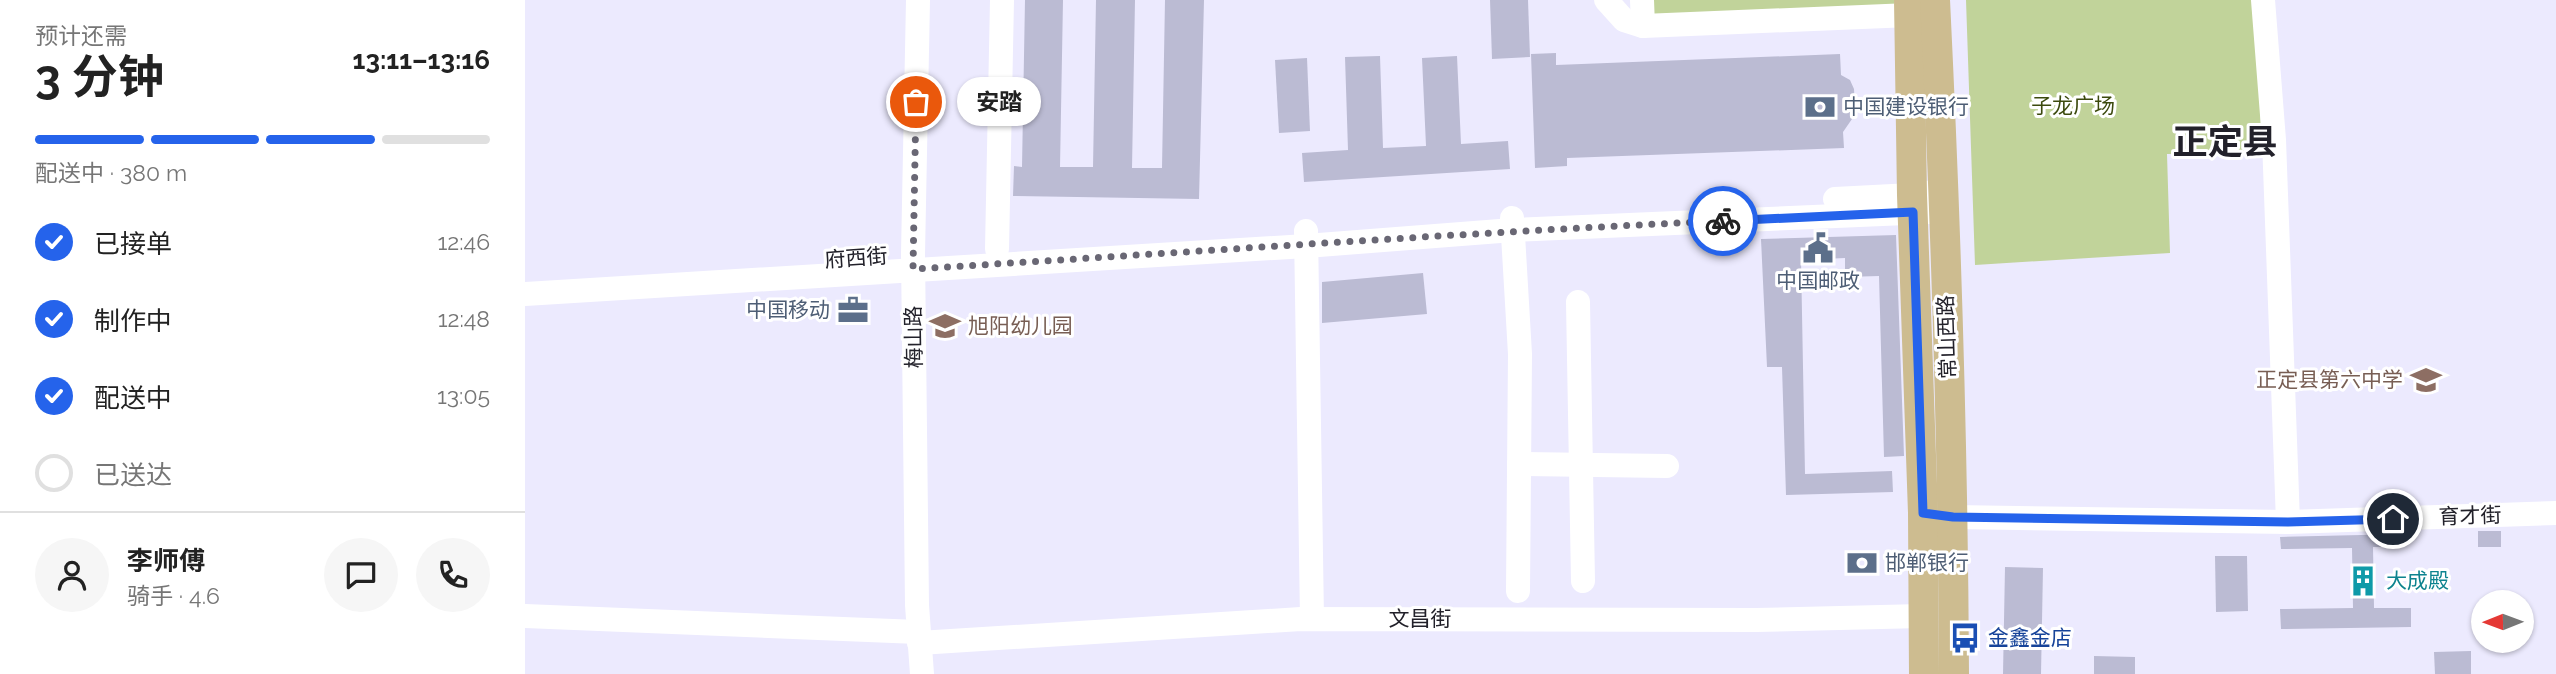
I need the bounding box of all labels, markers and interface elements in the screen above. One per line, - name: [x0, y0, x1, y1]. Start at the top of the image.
- text: 预计还需: [35, 22, 127, 49]
- text: 13:11–13:16: [353, 45, 490, 75]
- text: 3 分钟: [35, 50, 164, 104]
- pin: [886, 72, 946, 132]
- callout: 安踏: [958, 78, 1042, 126]
- icon: bag: [897, 83, 935, 121]
- text: 安踏: [976, 88, 1022, 115]
- bank icon: 中国建设银行: [1803, 90, 1837, 124]
- park label: 子龙广场: [2031, 93, 2115, 118]
- place label: 中国建设银行: [1843, 94, 1969, 119]
- district label: 正定县: [2172, 121, 2278, 162]
- text: 配送中 · 380 m: [35, 159, 187, 186]
- courier: [1688, 186, 1758, 256]
- icon: bike: [1704, 202, 1742, 240]
- icon: check: [35, 223, 73, 261]
- text: 12:46: [437, 228, 490, 255]
- text: 已接单: [94, 229, 172, 259]
- public building icon: 中国邮政: [1801, 231, 1835, 265]
- street label: 府西街: [824, 243, 888, 272]
- place label: 中国邮政: [1776, 268, 1860, 293]
- office icon: 中国移动: [836, 293, 870, 327]
- street label: 常山西路: [1933, 295, 1960, 379]
- place label: 中国移动: [746, 297, 830, 322]
- icon: check: [35, 300, 73, 338]
- text: 12:48: [438, 305, 490, 332]
- street label: 梅山路: [900, 305, 927, 369]
- text: 制作中: [94, 306, 172, 336]
- school or university icon: 旭阳幼儿园: [928, 309, 962, 343]
- place label: 旭阳幼儿园: [968, 313, 1073, 338]
- school or university icon: 正定县第六中学: [2409, 363, 2443, 397]
- place label: 正定县第六中学: [2256, 367, 2403, 392]
- icon: check: [35, 377, 73, 415]
- text: 13:05: [437, 382, 490, 409]
- text: 配送中: [94, 383, 172, 413]
- text: 已送达: [94, 460, 172, 490]
- pin: [2363, 489, 2423, 549]
- icon: home: [2374, 500, 2412, 538]
- street label: 育才街: [2438, 502, 2502, 529]
- button: person: [35, 538, 109, 612]
- button: chat: [324, 538, 398, 612]
- button: phone: [416, 538, 490, 612]
- text: 李师傅: [127, 546, 205, 576]
- bank icon: 邯郸银行: [1845, 546, 1879, 580]
- place label: 邯郸银行: [1885, 550, 1969, 575]
- building icon: 大成殿: [2346, 564, 2380, 598]
- place label: 大成殿: [2386, 568, 2449, 593]
- text: 骑手 · 4.6: [127, 582, 220, 609]
- north arrow: [2471, 590, 2534, 653]
- map controls: [2471, 590, 2534, 653]
- street label: 文昌街: [1389, 606, 1452, 631]
- bus stop icon: 金鑫金店: [1948, 621, 1982, 655]
- place label: 金鑫金店: [1988, 625, 2072, 650]

